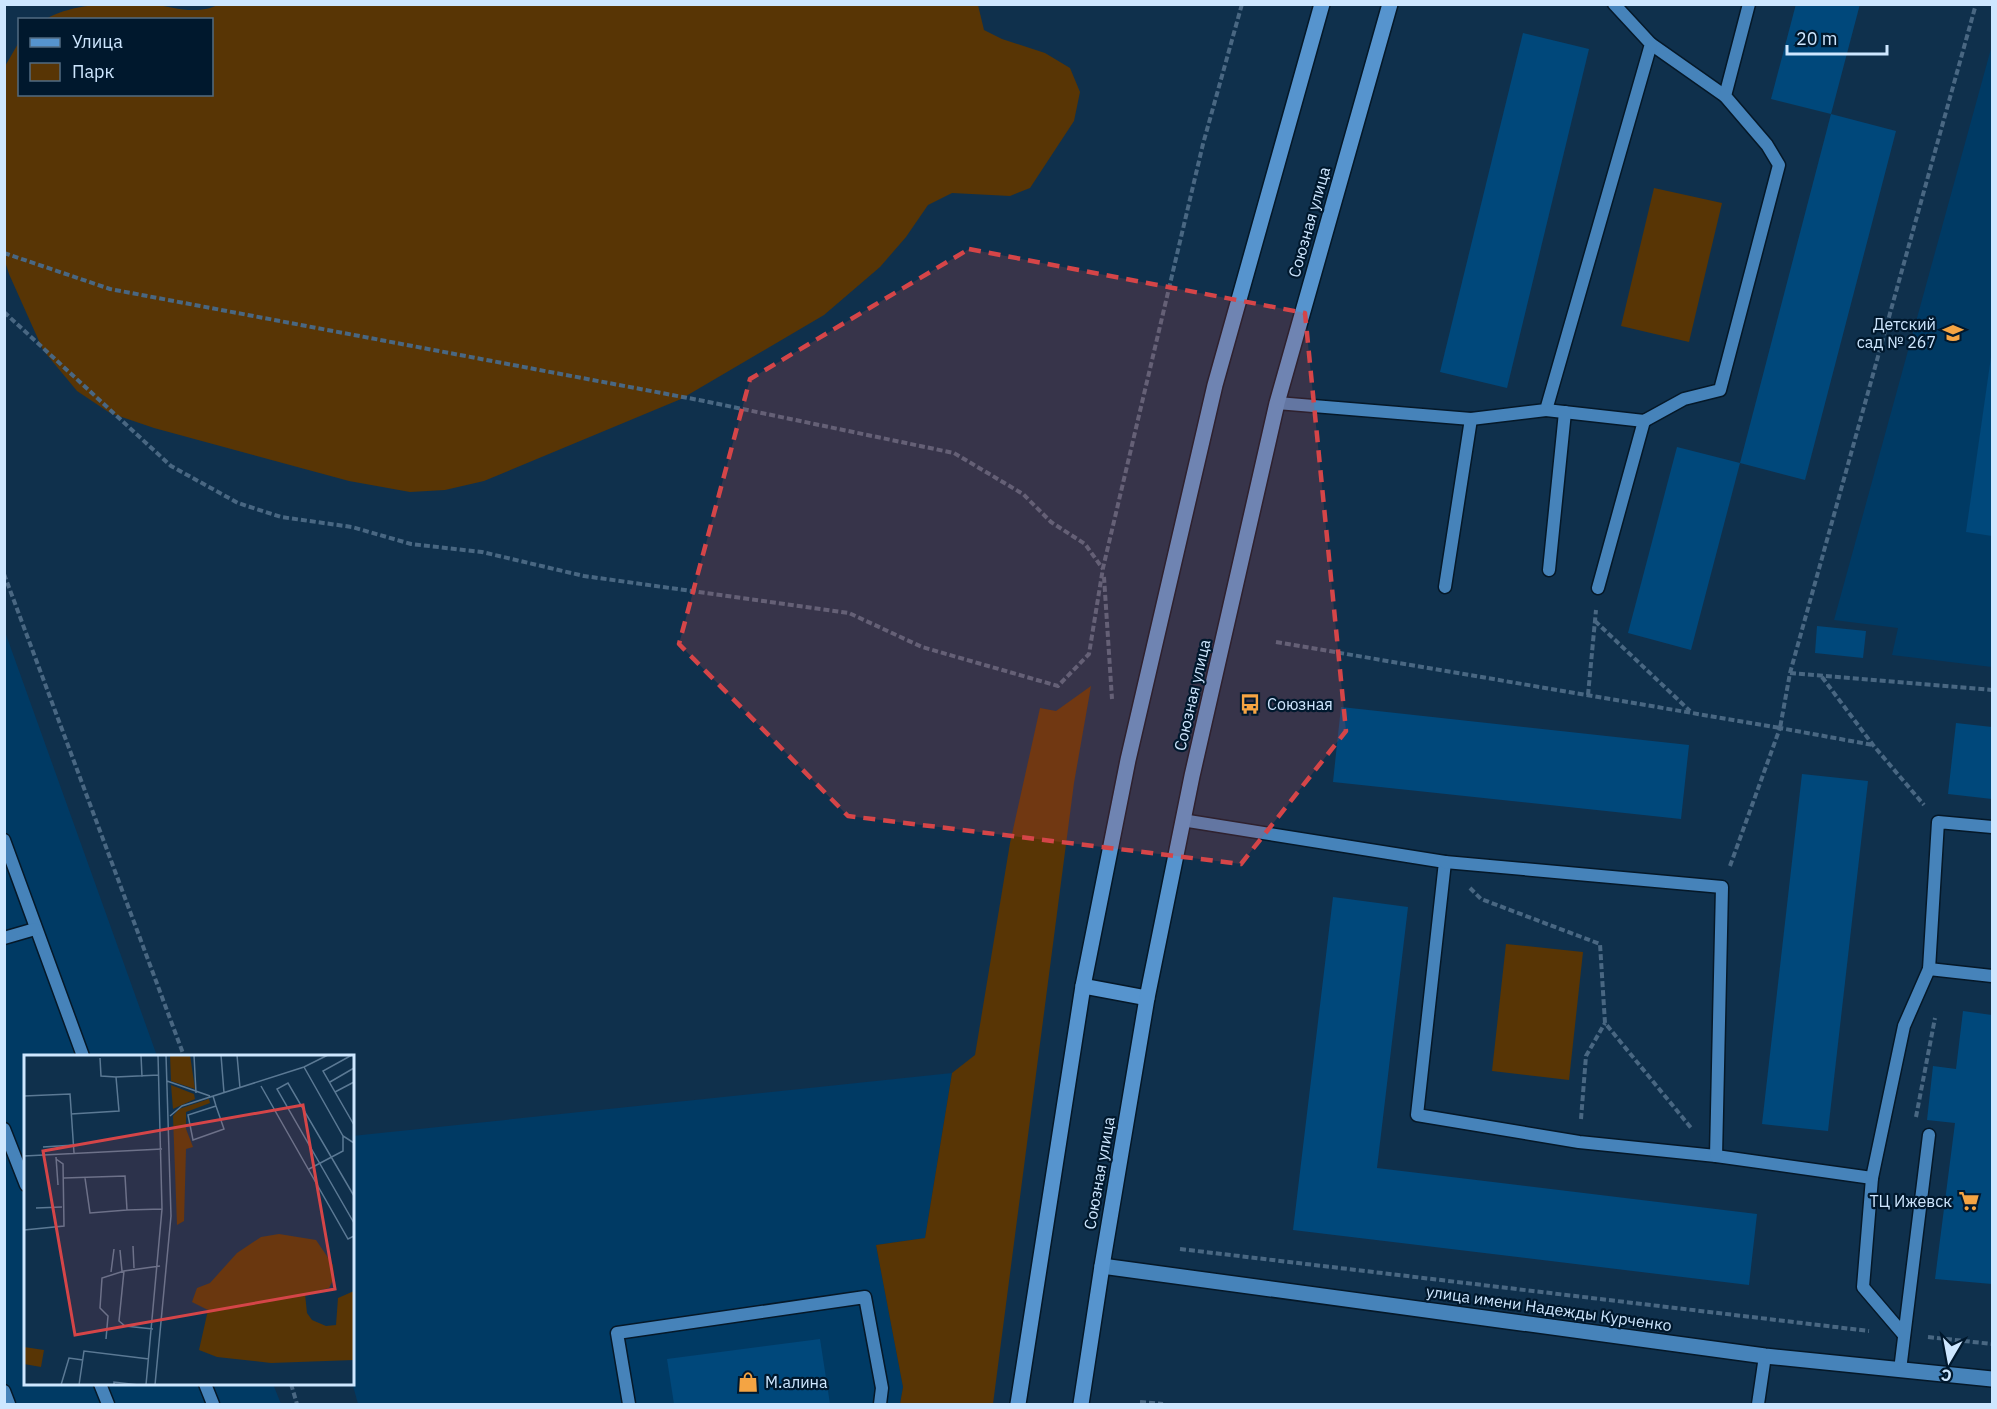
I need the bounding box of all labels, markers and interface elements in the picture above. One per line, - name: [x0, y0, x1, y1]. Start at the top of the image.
- legend: [18, 18, 213, 96]
- scale bar: [1787, 18, 1888, 56]
- text: 20 m: [1796, 27, 1838, 50]
- text: Улица: [72, 30, 123, 53]
- text: Парк: [72, 60, 115, 83]
- street label: Союзная улица: [1284, 164, 1334, 280]
- place label: Детский сад № 267: [1857, 314, 1936, 352]
- school or university icon: Детский сад № 267: [1941, 321, 1965, 345]
- street label: Союзная улица: [1169, 637, 1215, 753]
- bus stop icon: Союзная: [1238, 692, 1262, 716]
- place label: Союзная: [1267, 694, 1333, 714]
- inset map: [24, 1055, 354, 1385]
- street label: Союзная улица: [1079, 1115, 1119, 1231]
- supermarket icon: ТЦ Ижевск: [1957, 1189, 1981, 1213]
- place label: ТЦ Ижевск: [1869, 1191, 1952, 1211]
- street label: улица имени Надежды Курченко: [1425, 1281, 1673, 1335]
- north arrow: [1919, 1331, 1979, 1391]
- text: С: [1940, 1365, 1953, 1387]
- shop icon: М.алина: [736, 1370, 760, 1394]
- place label: М.алина: [765, 1372, 828, 1392]

